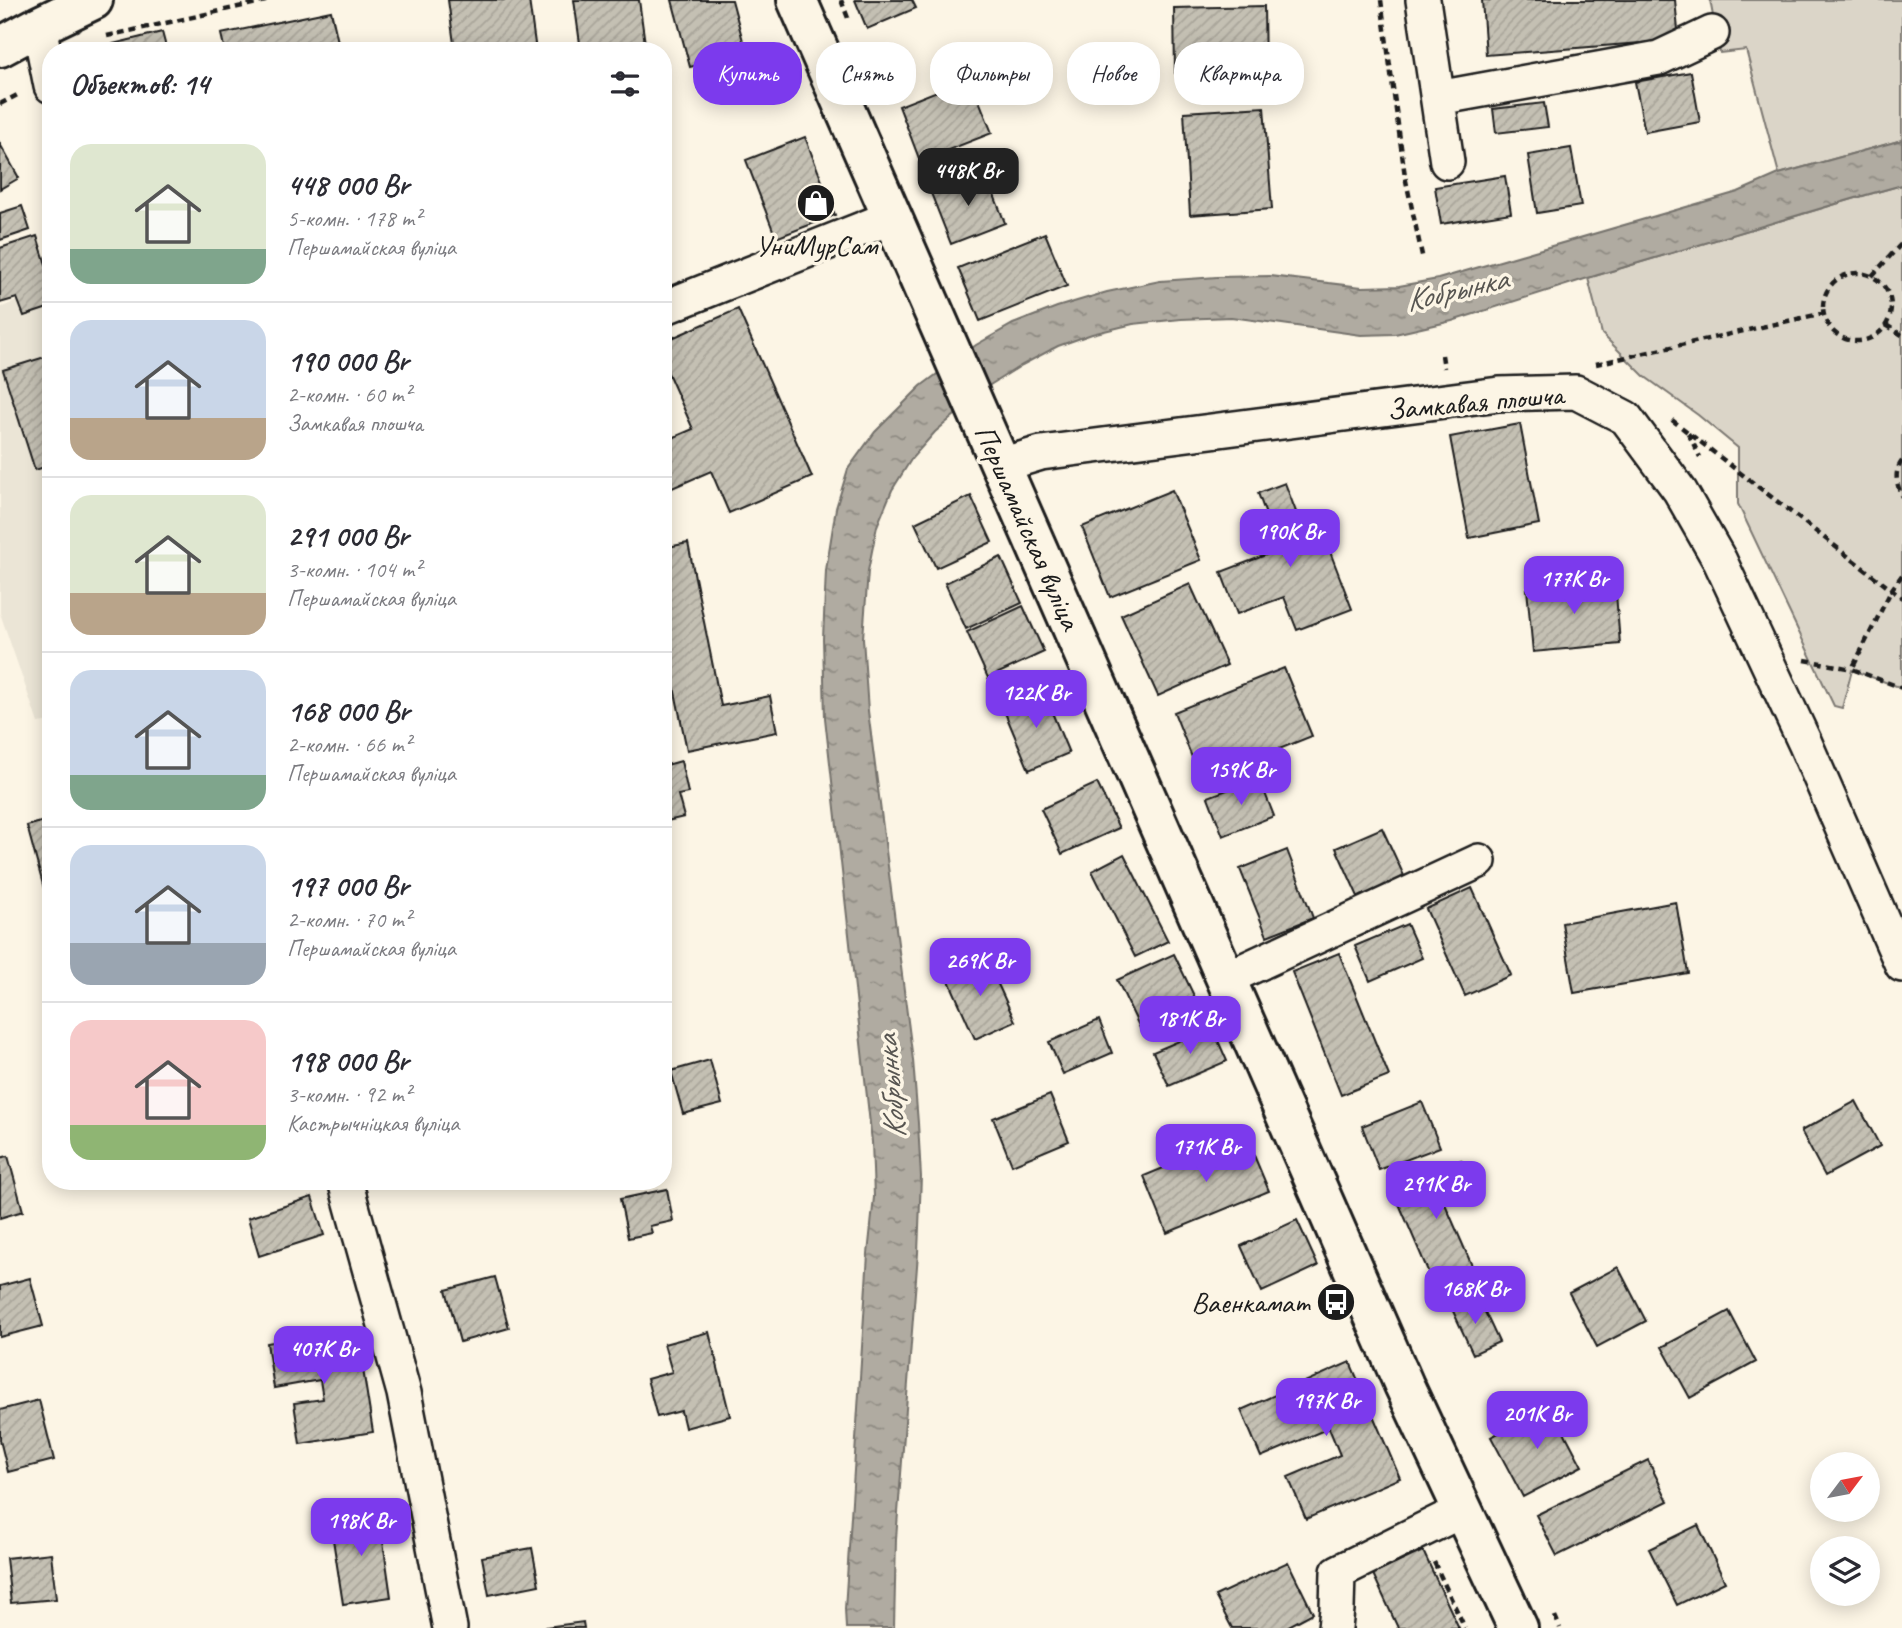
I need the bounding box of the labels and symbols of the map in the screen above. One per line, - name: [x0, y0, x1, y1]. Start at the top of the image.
- pin: 448K Br: [903, 148, 1033, 208]
- shop icon: УниМурСам: [795, 182, 837, 224]
- place label: УниМурСам: [755, 226, 879, 264]
- water label: Кобрынка: [1401, 257, 1514, 321]
- street label: Замкавая плошча: [1385, 375, 1568, 429]
- street label: Першамайская вуліца: [966, 419, 1091, 637]
- pin: 190K Br: [1225, 510, 1355, 569]
- pin: 177K Br: [1509, 556, 1639, 616]
- pin: 122K Br: [971, 670, 1101, 730]
- pin: 159K Br: [1176, 748, 1306, 807]
- pin: 269K Br: [915, 939, 1045, 998]
- pin: 181K Br: [1125, 996, 1255, 1056]
- water label: Кобрынка: [865, 1031, 915, 1140]
- pin: 171K Br: [1141, 1124, 1271, 1184]
- pin: 291K Br: [1371, 1162, 1501, 1221]
- pin: 168K Br: [1410, 1266, 1540, 1326]
- bus stop icon: Ваенкамат: [1315, 1281, 1357, 1323]
- place label: Ваенкамат: [1191, 1283, 1312, 1321]
- pin: 407K Br: [259, 1326, 389, 1386]
- pin: 197K Br: [1261, 1378, 1391, 1438]
- pin: 201K Br: [1472, 1392, 1602, 1451]
- north arrow: [1810, 1452, 1880, 1522]
- pin: 198K Br: [296, 1498, 426, 1558]

